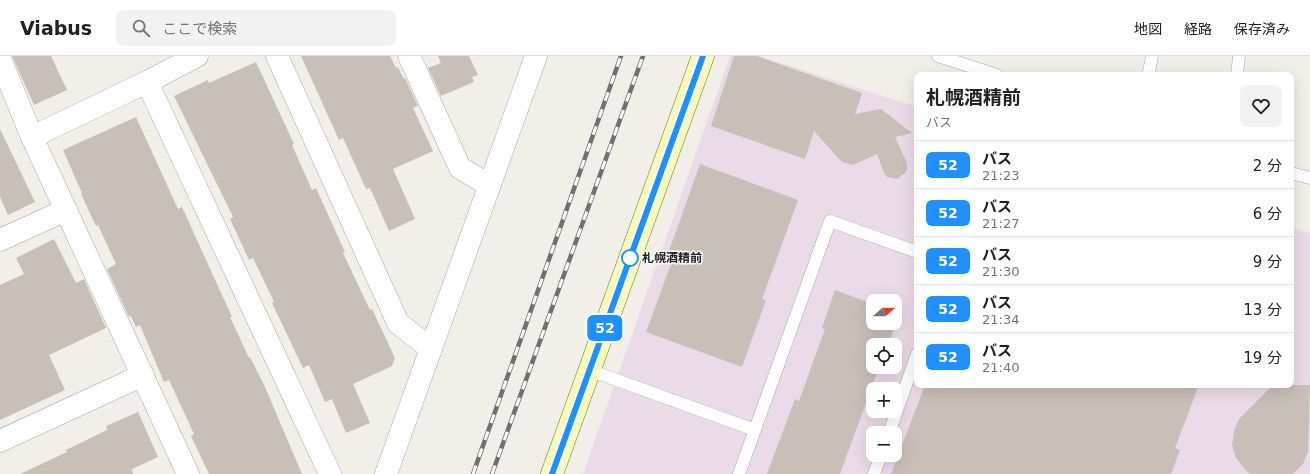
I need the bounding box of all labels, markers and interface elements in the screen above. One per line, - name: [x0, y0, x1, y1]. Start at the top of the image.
- search box: [116, 10, 396, 46]
- text: Viabus: [20, 17, 92, 39]
- icon: search: [130, 17, 152, 39]
- text: ここで検索: [162, 20, 237, 38]
- text: 地図: [1134, 21, 1162, 37]
- text: 経路: [1184, 21, 1212, 37]
- text: 保存済み: [1234, 21, 1290, 37]
- button: heart: [1240, 85, 1282, 127]
- text: 札幌酒精前: [926, 86, 1021, 108]
- text: バス: [926, 115, 952, 130]
- text: バス: [982, 150, 1012, 168]
- text: 52: [938, 157, 958, 173]
- text: 2 分: [1253, 157, 1282, 175]
- text: 21:23: [982, 168, 1019, 183]
- text: バス: [982, 198, 1012, 216]
- text: 52: [938, 205, 958, 221]
- text: 6 分: [1253, 205, 1282, 223]
- text: 21:27: [982, 216, 1019, 231]
- text: バス: [982, 246, 1012, 264]
- marker: 札幌酒精前: [621, 249, 639, 267]
- place label: 札幌酒精前: [642, 251, 702, 265]
- text: 52: [938, 253, 958, 269]
- text: 9 分: [1253, 253, 1282, 271]
- text: 21:30: [982, 264, 1019, 279]
- north arrow: [866, 294, 902, 330]
- map controls: [866, 294, 902, 462]
- text: バス: [982, 294, 1012, 312]
- text: 52: [938, 301, 958, 317]
- text: 13 分: [1243, 301, 1282, 319]
- text: 21:34: [982, 312, 1019, 327]
- line badge: 52: [587, 315, 623, 341]
- text: 52: [595, 320, 615, 336]
- button: locate: [866, 338, 902, 374]
- text: バス: [982, 342, 1012, 360]
- text: 52: [938, 349, 958, 365]
- text: 19 分: [1243, 349, 1282, 367]
- text: 21:40: [982, 360, 1019, 375]
- button: +: [866, 382, 902, 418]
- button: −: [866, 426, 902, 462]

